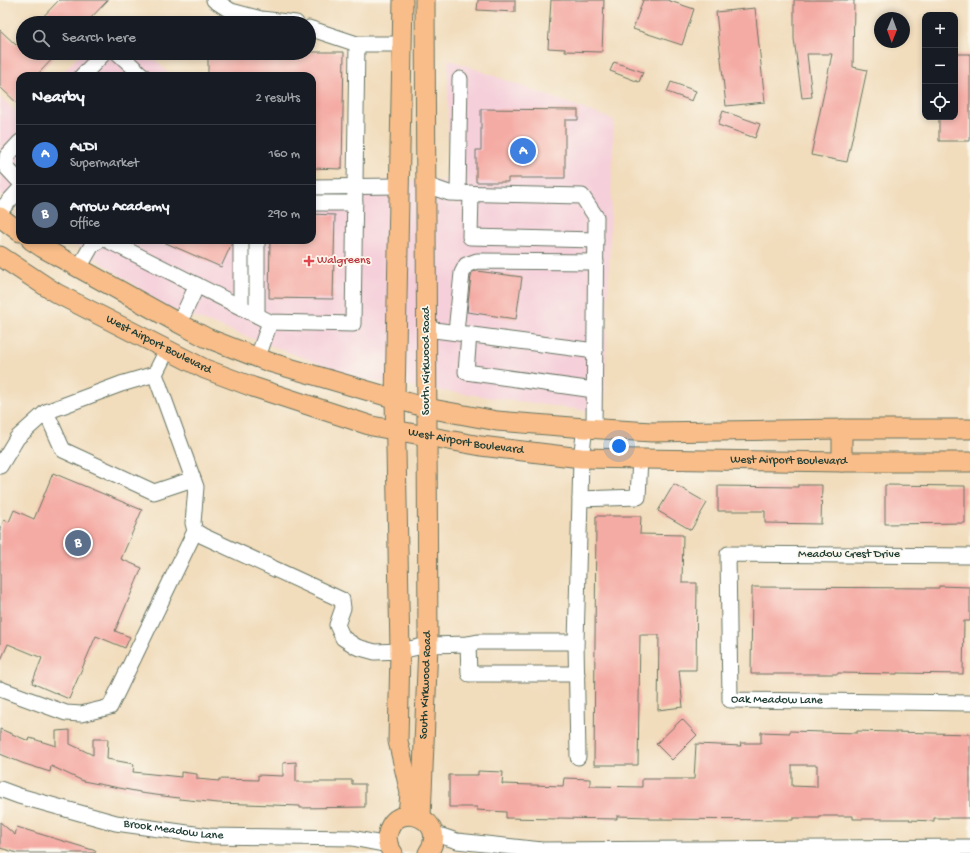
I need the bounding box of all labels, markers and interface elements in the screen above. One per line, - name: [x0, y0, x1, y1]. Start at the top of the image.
- north arrow: [874, 12, 910, 48]
- map controls: [922, 12, 958, 120]
- button: +: [922, 12, 958, 48]
- search box: [16, 16, 316, 60]
- icon: search: [30, 27, 52, 49]
- text: Search here: [62, 29, 136, 47]
- button: −: [922, 48, 958, 84]
- button: locate: [922, 84, 958, 120]
- text: Nearby: [32, 88, 85, 108]
- text: 2 results: [255, 91, 300, 106]
- pin: A: [510, 136, 536, 166]
- text: ALDI: [70, 138, 98, 156]
- text: A: [41, 147, 49, 162]
- text: 160 m: [268, 147, 300, 162]
- text: Supermarket: [70, 156, 139, 171]
- text: Arrow Academy: [70, 198, 169, 216]
- text: B: [42, 207, 48, 222]
- text: 290 m: [267, 207, 300, 222]
- text: Office: [70, 216, 100, 231]
- place label: Walgreens: [317, 254, 371, 268]
- marker: Walgreens: [304, 256, 314, 266]
- street label: South Kirkwood Road: [420, 306, 434, 415]
- street label: West Airport Boulevard: [103, 312, 214, 378]
- street label: West Airport Boulevard: [407, 426, 525, 458]
- your location: [609, 436, 629, 456]
- street label: West Airport Boulevard: [730, 453, 848, 469]
- pin: B: [65, 528, 91, 558]
- street label: Meadow Crest Drive: [798, 548, 901, 562]
- street label: South Kirkwood Road: [417, 630, 435, 740]
- street label: Oak Meadow Lane: [731, 693, 824, 708]
- street label: Brook Meadow Lane: [122, 817, 224, 843]

